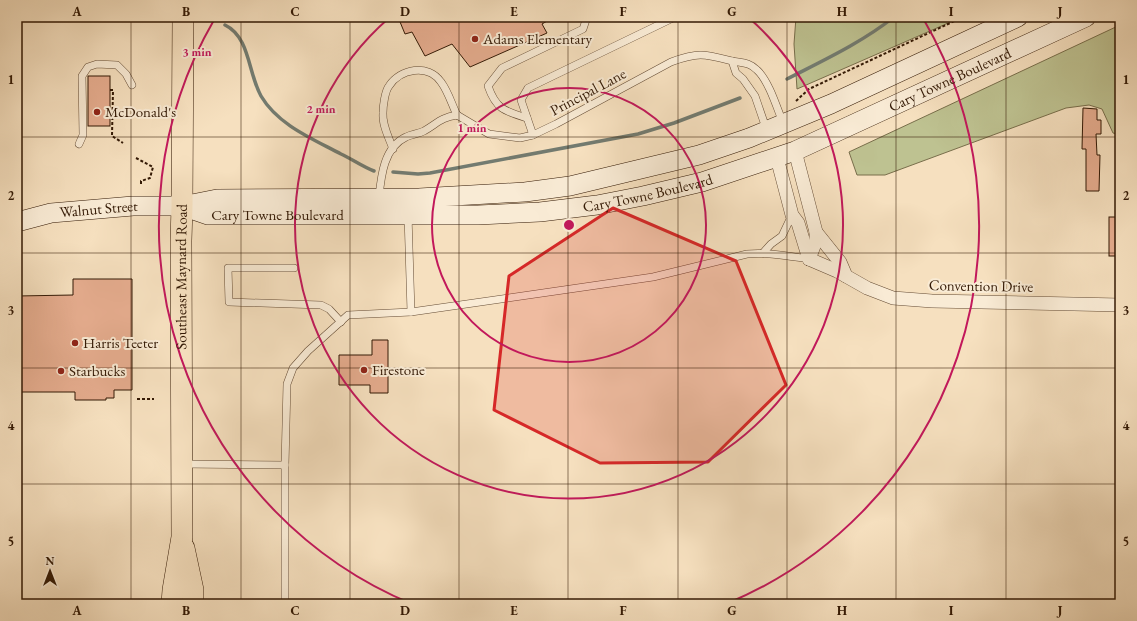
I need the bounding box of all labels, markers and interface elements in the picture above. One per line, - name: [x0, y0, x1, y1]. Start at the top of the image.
- text: A: [71, 3, 82, 20]
- text: B: [182, 3, 190, 20]
- text: C: [290, 3, 300, 20]
- text: D: [400, 3, 410, 20]
- text: E: [510, 3, 518, 20]
- text: F: [619, 3, 627, 20]
- text: G: [727, 3, 737, 20]
- text: H: [837, 3, 848, 20]
- text: I: [949, 3, 954, 20]
- text: J: [1056, 3, 1063, 20]
- place label: Adams Elementary: [482, 29, 593, 48]
- marker: Adams Elementary: [470, 34, 480, 44]
- street label: Cary Towne Boulevard: [885, 43, 1014, 116]
- text: 3 min: [182, 44, 212, 60]
- street label: Principal Lane: [547, 64, 629, 119]
- text: 1: [8, 71, 15, 88]
- text: 1: [1123, 71, 1130, 88]
- text: 2 min: [306, 101, 336, 117]
- place label: McDonald's: [105, 102, 176, 121]
- marker: McDonald's: [92, 107, 102, 117]
- text: 1 min: [457, 120, 487, 136]
- street label: Cary Towne Boulevard: [582, 169, 715, 216]
- text: 2: [8, 187, 15, 204]
- text: 2: [1123, 187, 1130, 204]
- street label: Walnut Street: [59, 196, 138, 221]
- street label: Southeast Maynard Road: [171, 203, 191, 350]
- street label: Cary Towne Boulevard: [211, 205, 344, 224]
- centre of rings: [562, 218, 576, 232]
- street label: Convention Drive: [929, 275, 1033, 296]
- text: 3: [8, 302, 15, 319]
- text: 3: [1123, 302, 1130, 319]
- place label: Harris Teeter: [83, 333, 158, 352]
- marker: Harris Teeter: [70, 338, 80, 348]
- place label: Firestone: [372, 360, 425, 379]
- place label: Starbucks: [69, 361, 125, 380]
- marker: Firestone: [359, 365, 369, 375]
- marker: Starbucks: [56, 366, 66, 376]
- text: 4: [8, 417, 15, 434]
- text: 4: [1123, 417, 1130, 434]
- text: 5: [8, 533, 14, 550]
- text: 5: [1123, 533, 1129, 550]
- north arrow: [30, 551, 70, 591]
- text: N: [46, 554, 55, 568]
- text: A: [71, 602, 82, 619]
- text: B: [182, 602, 190, 619]
- text: C: [290, 602, 300, 619]
- text: D: [400, 602, 410, 619]
- text: E: [510, 602, 518, 619]
- text: F: [619, 602, 627, 619]
- text: G: [727, 602, 737, 619]
- text: H: [837, 602, 848, 619]
- text: I: [949, 602, 954, 619]
- text: J: [1056, 602, 1063, 619]

